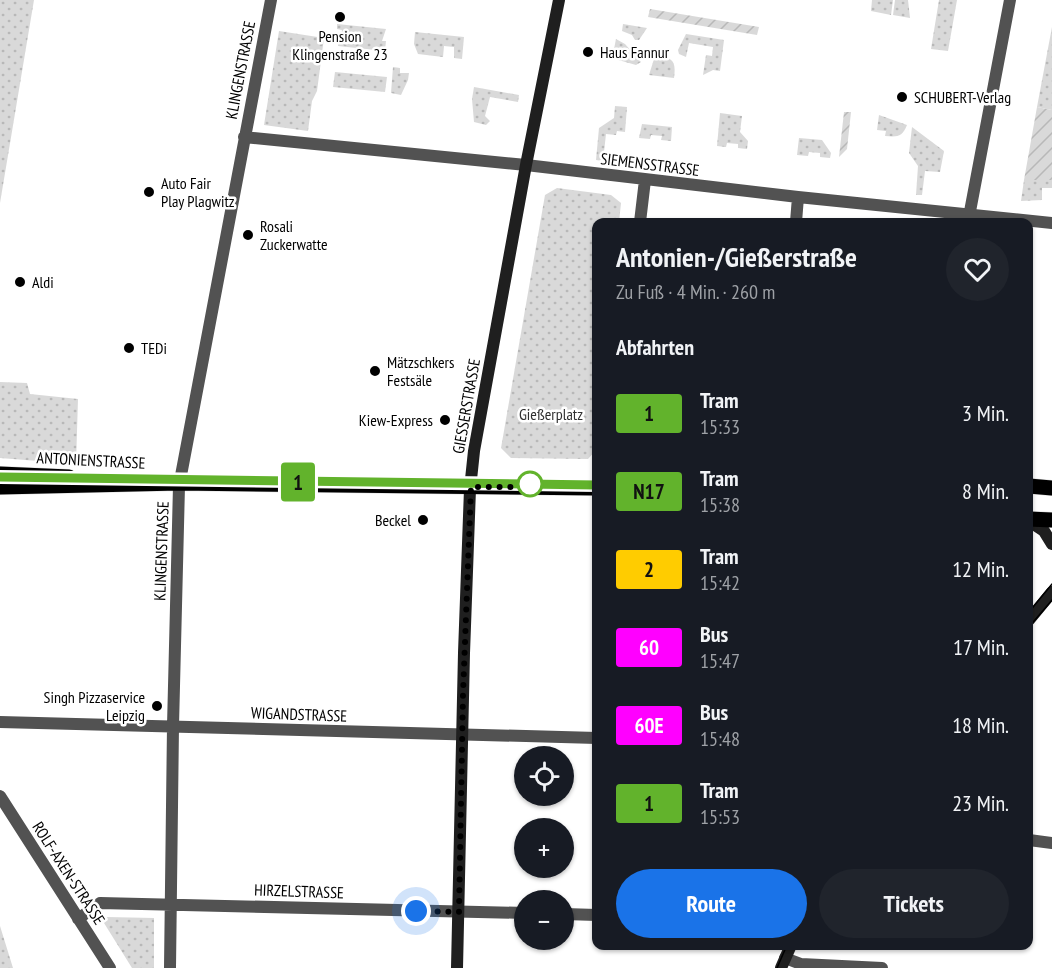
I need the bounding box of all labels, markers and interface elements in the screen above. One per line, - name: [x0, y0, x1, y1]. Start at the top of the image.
- marker: Pension Klingenstraße 23: [333, 10, 347, 24]
- street label: KLINGENSTRASSE: [221, 19, 259, 121]
- place label: Pension Klingenstraße 23: [292, 26, 388, 64]
- place label: Haus Fannur: [600, 42, 670, 62]
- marker: Haus Fannur: [581, 45, 595, 59]
- place label: SCHUBERT-Verlag: [914, 87, 1011, 107]
- marker: SCHUBERT-Verlag: [895, 90, 909, 104]
- street label: SIEMENSSTRASSE: [599, 148, 701, 180]
- place label: Auto Fair Play Plagwitz: [161, 173, 235, 211]
- marker: Auto Fair Play Plagwitz: [142, 185, 156, 199]
- place label: Rosali Zuckerwatte: [260, 216, 328, 254]
- marker: Rosali Zuckerwatte: [241, 228, 255, 242]
- text: Antonien-/Gießerstraße: [616, 238, 857, 275]
- button: heart: [946, 238, 1009, 301]
- place label: Aldi: [32, 272, 54, 292]
- marker: Aldi: [13, 275, 27, 289]
- text: Zu Fuß · 4 Min. · 260 m: [616, 279, 775, 305]
- text: Abfahrten: [616, 333, 694, 361]
- place label: TEDi: [141, 338, 167, 358]
- marker: TEDi: [122, 341, 136, 355]
- place label: Mätzschkers Festsäle: [387, 352, 454, 390]
- street label: GIESSERSTRASSE: [448, 357, 484, 455]
- marker: Mätzschkers Festsäle: [368, 364, 382, 378]
- text: Tram: [700, 386, 739, 414]
- text: 3 Min.: [962, 399, 1009, 427]
- text: 1: [644, 400, 654, 427]
- park label: Gießerplatz: [519, 404, 583, 424]
- place label: Kiew-Express: [359, 410, 433, 430]
- marker: Kiew-Express: [438, 413, 452, 427]
- text: 15:33: [700, 414, 740, 440]
- street label: ANTONIENSTRASSE: [36, 447, 146, 473]
- line badge: 1: [278, 462, 318, 502]
- text: Tram: [700, 464, 739, 492]
- text: 1: [293, 469, 303, 496]
- unlabelled marker: [517, 471, 543, 497]
- text: 8 Min.: [962, 477, 1009, 505]
- text: N17: [633, 478, 665, 505]
- text: 15:38: [700, 492, 740, 518]
- street label: KLINGENSTRASSE: [149, 501, 173, 601]
- place label: Beckel: [375, 510, 411, 530]
- marker: Beckel: [416, 513, 430, 527]
- text: Tram: [700, 542, 739, 570]
- text: 12 Min.: [952, 555, 1009, 583]
- text: 2: [644, 556, 654, 583]
- text: 15:42: [700, 570, 740, 596]
- text: Bus: [700, 620, 728, 648]
- text: 17 Min.: [953, 633, 1009, 661]
- text: 60: [639, 634, 659, 661]
- text: 15:47: [700, 648, 740, 674]
- place label: Singh Pizzaservice Leipzig: [44, 687, 145, 725]
- text: Bus: [700, 698, 728, 726]
- marker: Singh Pizzaservice Leipzig: [150, 699, 164, 713]
- street label: WIGANDSTRASSE: [250, 702, 348, 726]
- text: 18 Min.: [952, 711, 1009, 739]
- text: 60E: [634, 712, 664, 739]
- text: 15:48: [700, 726, 740, 752]
- map controls: [514, 746, 574, 950]
- button: locate: [514, 746, 574, 806]
- text: Tram: [700, 776, 739, 804]
- text: 23 Min.: [952, 789, 1009, 817]
- text: 1: [644, 790, 654, 817]
- text: 15:53: [700, 804, 740, 830]
- street label: ROLF-AXEN-STRASSE: [28, 818, 110, 928]
- button: +: [514, 818, 574, 878]
- button: Route: [616, 869, 807, 938]
- button: Tickets: [819, 869, 1009, 938]
- street label: HIRZELSTRASSE: [254, 879, 344, 903]
- button: −: [514, 890, 574, 950]
- your location: [401, 896, 431, 926]

